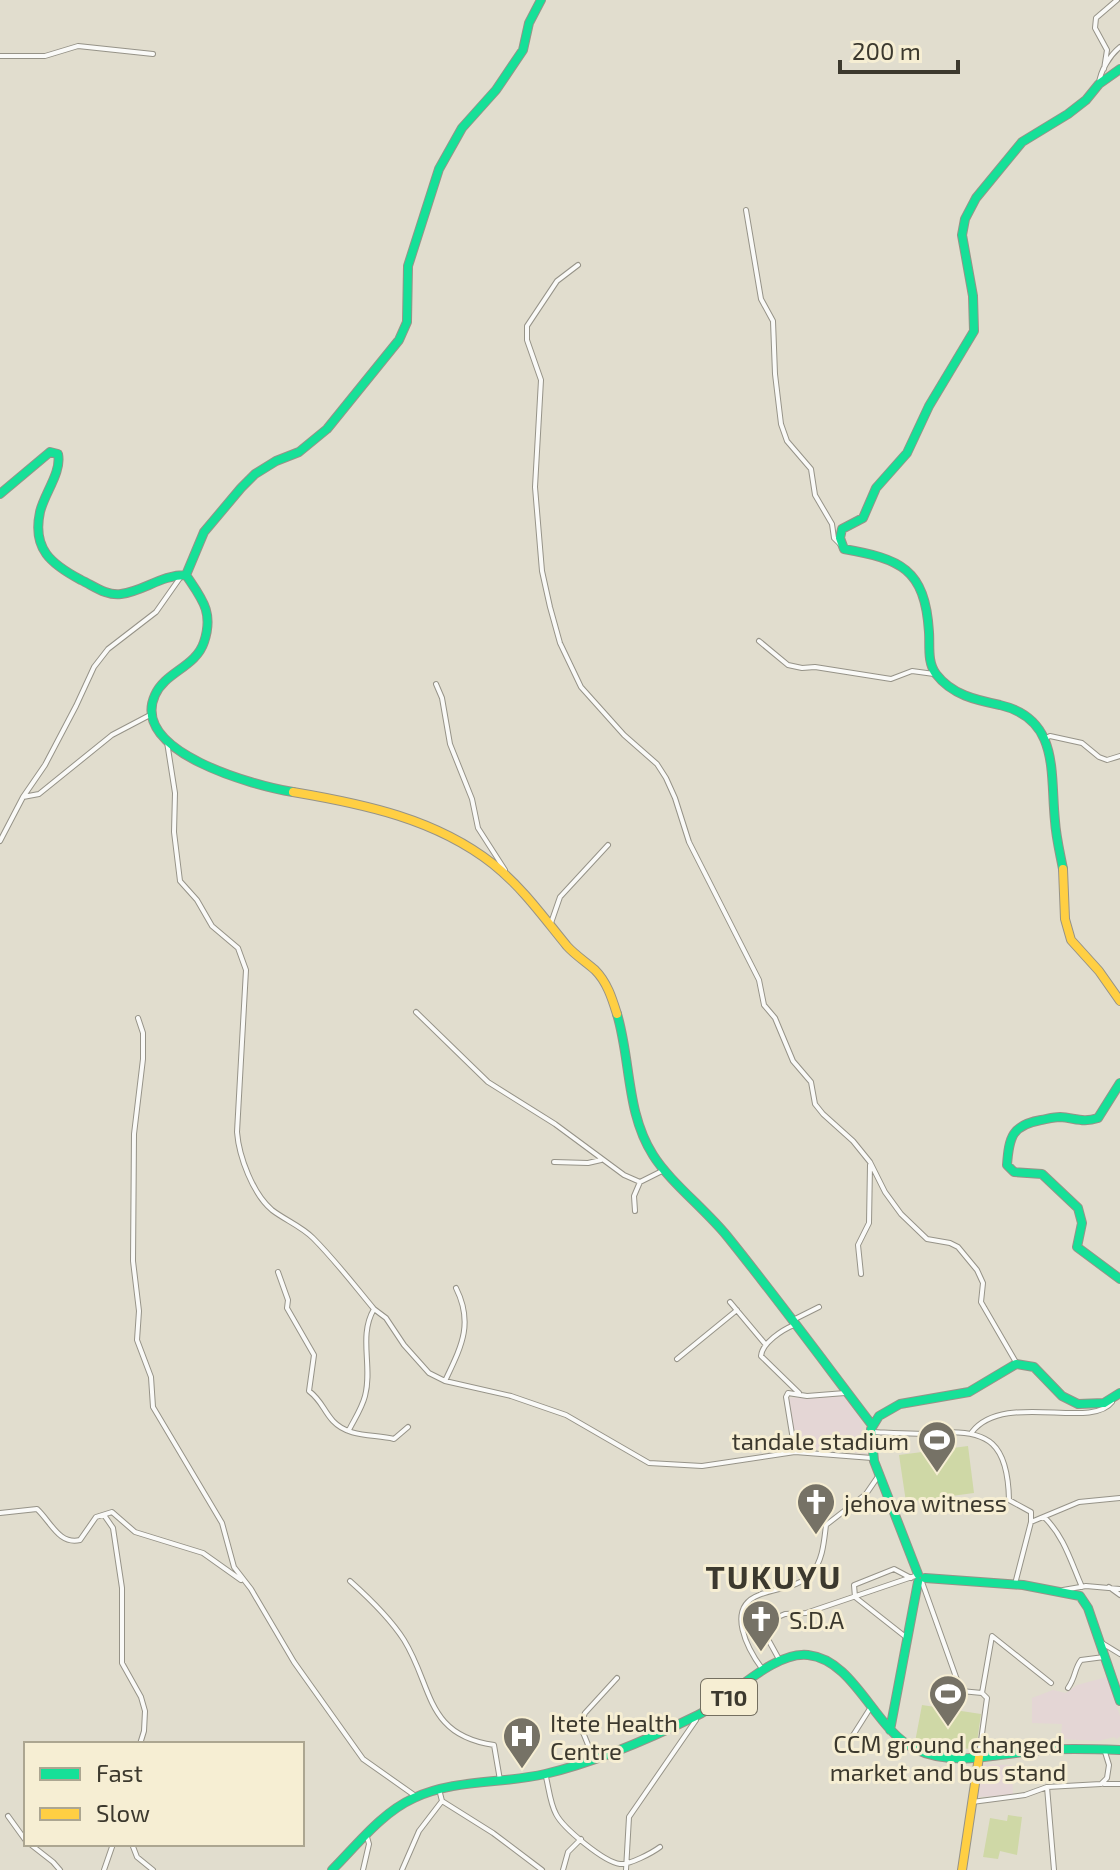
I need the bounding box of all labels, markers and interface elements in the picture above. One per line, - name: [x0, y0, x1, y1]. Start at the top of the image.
- scale bar: [840, 24, 958, 74]
- text: 200 m: [852, 36, 921, 65]
- sports icon: tandale stadium: [916, 1419, 958, 1474]
- place label: tandale stadium: [732, 1426, 909, 1455]
- church icon: jehova witness: [795, 1481, 837, 1536]
- place label: jehova witness: [844, 1488, 1007, 1517]
- district label: TUKUYU: [706, 1557, 843, 1595]
- church icon: S.D.A: [740, 1598, 782, 1653]
- place label: S.D.A: [789, 1605, 844, 1634]
- sports icon: CCM ground changed market and bus stand: [927, 1673, 969, 1728]
- road number: T10: [701, 1679, 757, 1715]
- place label: Itete Health Centre: [550, 1708, 678, 1765]
- hospital icon: Itete Health Centre: [501, 1715, 543, 1770]
- place label: CCM ground changed market and bus stand: [830, 1729, 1066, 1786]
- legend: [24, 1742, 304, 1846]
- text: Fast: [96, 1758, 143, 1787]
- text: Slow: [96, 1798, 150, 1827]

